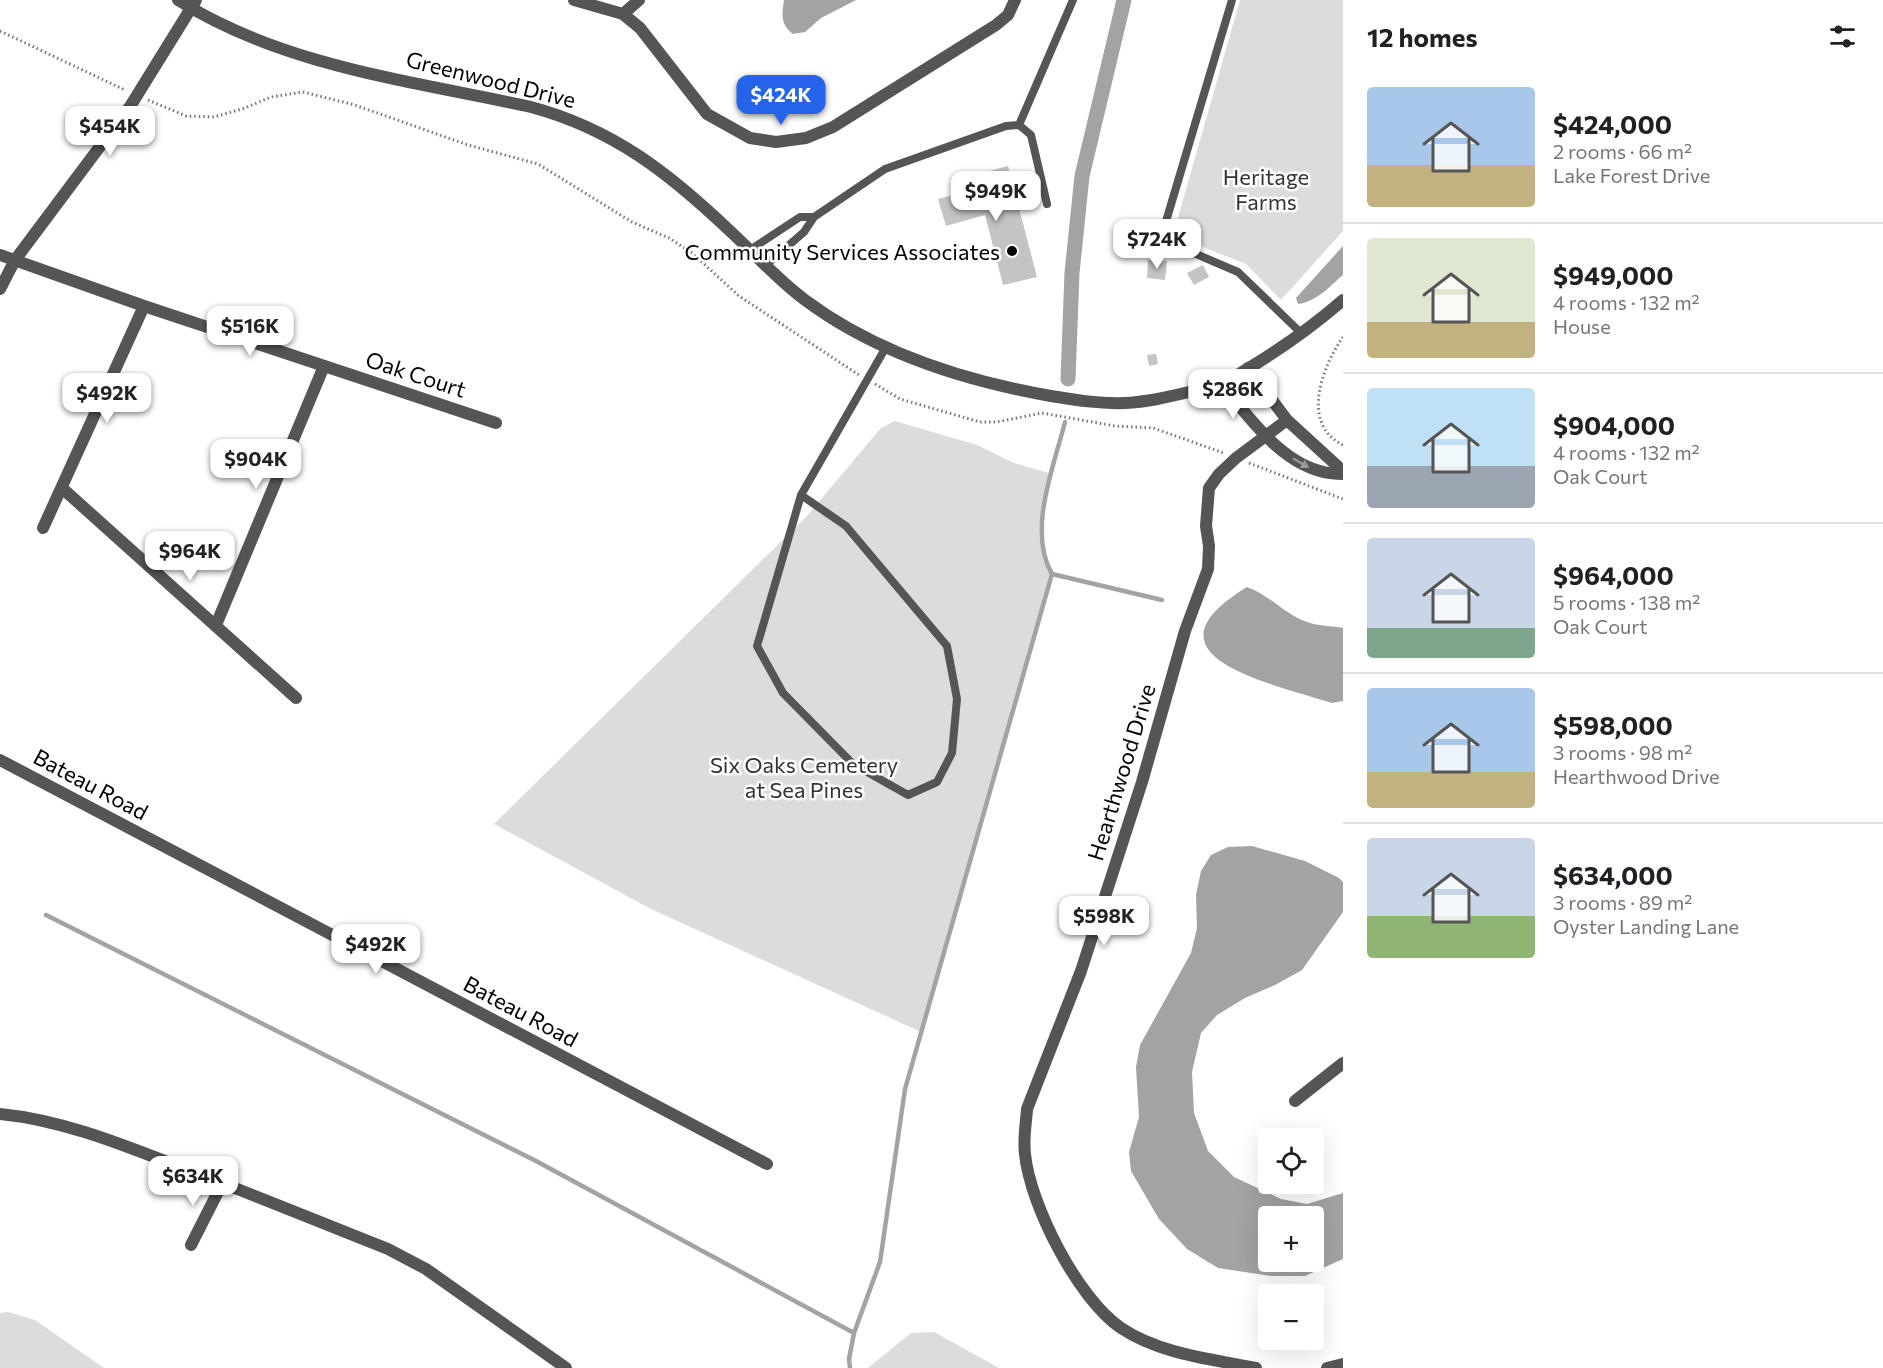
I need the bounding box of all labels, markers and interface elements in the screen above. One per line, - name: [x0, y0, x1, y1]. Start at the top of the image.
- icon: filters: [1826, 20, 1859, 53]
- text: 12 homes: [1367, 21, 1478, 52]
- street label: Greenwood Drive: [403, 45, 579, 113]
- pin: $424K: [739, 75, 823, 126]
- text: $424K: [751, 82, 811, 106]
- pin: $454K: [68, 106, 152, 157]
- text: $424,000: [1553, 108, 1672, 139]
- icon: home: [1415, 111, 1487, 183]
- text: $454K: [79, 113, 141, 137]
- text: 2 rooms · 66 m²: [1553, 139, 1692, 163]
- park label: Heritage Farms: [1223, 163, 1309, 215]
- text: Lake Forest Drive: [1553, 163, 1710, 187]
- pin: $949K: [954, 171, 1038, 222]
- text: $949K: [965, 178, 1027, 202]
- pin: $724K: [1115, 219, 1199, 270]
- text: $724K: [1127, 226, 1187, 250]
- place label: Community Services Associates: [684, 238, 1000, 265]
- marker: Community Services Associates: [1005, 244, 1019, 258]
- text: $949,000: [1553, 259, 1674, 290]
- icon: home: [1415, 262, 1487, 334]
- text: 4 rooms · 132 m²: [1553, 290, 1700, 314]
- pin: $516K: [208, 306, 292, 357]
- text: $516K: [221, 313, 279, 337]
- text: House: [1553, 314, 1611, 338]
- street label: Oak Court: [362, 345, 470, 403]
- pin: $286K: [1191, 369, 1275, 420]
- pin: $492K: [65, 373, 149, 424]
- text: $286K: [1202, 376, 1264, 400]
- text: $492K: [76, 380, 138, 404]
- text: $904,000: [1553, 409, 1675, 440]
- icon: home: [1415, 412, 1487, 484]
- pin: $904K: [214, 439, 298, 490]
- text: 4 rooms · 132 m²: [1553, 440, 1700, 464]
- text: $904K: [224, 446, 288, 470]
- one-way arrow: [1293, 458, 1310, 468]
- text: Oak Court: [1553, 464, 1647, 488]
- pin: $964K: [148, 531, 232, 582]
- text: $964K: [159, 538, 221, 562]
- text: $964,000: [1553, 559, 1674, 590]
- icon: home: [1415, 562, 1487, 634]
- text: 5 rooms · 138 m²: [1553, 590, 1700, 614]
- text: Oak Court: [1553, 614, 1647, 638]
- street label: Hearthwood Drive: [1081, 680, 1161, 864]
- text: $598,000: [1553, 709, 1673, 740]
- icon: home: [1415, 712, 1487, 784]
- text: 3 rooms · 98 m²: [1553, 740, 1692, 764]
- street label: Bateau Road: [29, 743, 153, 825]
- park label: Six Oaks Cemetery at Sea Pines: [710, 751, 898, 803]
- text: Hearthwood Drive: [1553, 764, 1720, 788]
- text: $634,000: [1553, 859, 1673, 890]
- icon: home: [1415, 862, 1487, 934]
- text: 3 rooms · 89 m²: [1553, 890, 1692, 914]
- pin: $598K: [1062, 896, 1146, 947]
- text: $598K: [1073, 903, 1135, 927]
- text: Oyster Landing Lane: [1553, 914, 1739, 938]
- pin: $492K: [334, 924, 418, 975]
- text: $492K: [345, 931, 407, 955]
- street label: Bateau Road: [459, 970, 583, 1052]
- map controls: [1258, 1128, 1324, 1350]
- button: locate: [1258, 1128, 1324, 1194]
- pin: $634K: [151, 1156, 235, 1207]
- text: $634K: [162, 1163, 224, 1187]
- button: +: [1258, 1206, 1324, 1272]
- button: −: [1258, 1284, 1324, 1350]

